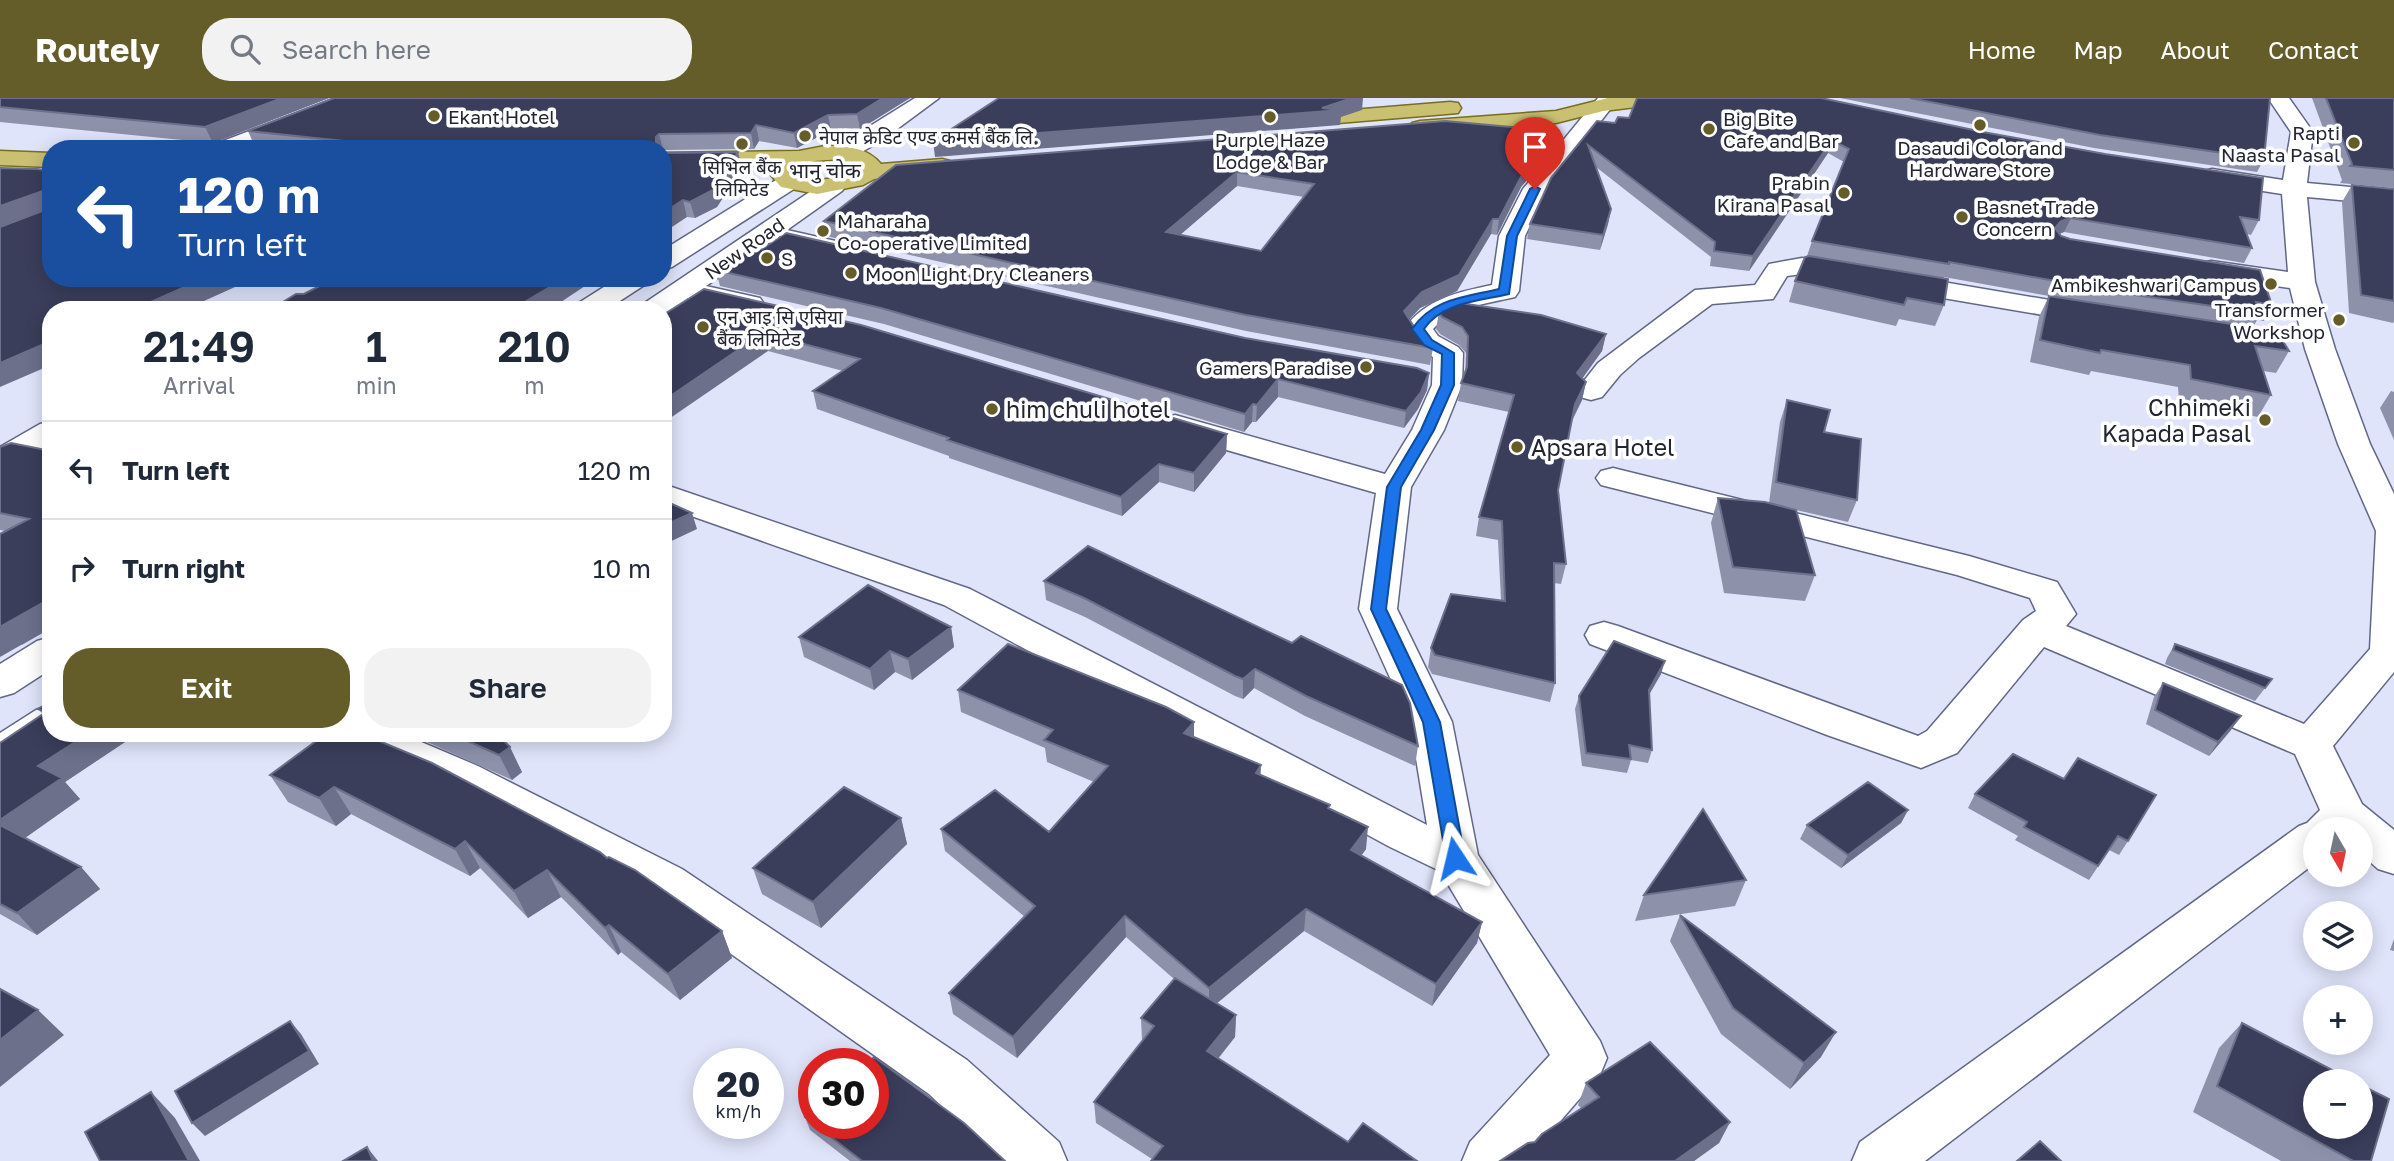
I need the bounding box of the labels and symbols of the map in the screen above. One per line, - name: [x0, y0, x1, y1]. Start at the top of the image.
- place label: Ekant Hotel: [448, 105, 555, 128]
- place label: Big Bite Cafe and Bar: [1723, 107, 1839, 152]
- marker: Ekant Hotel: [426, 108, 442, 124]
- marker: Purple Haze Lodge & Bar: [1262, 109, 1278, 125]
- pin: [1505, 117, 1565, 189]
- marker: Dasaudi Color and Hardware Store: [1972, 117, 1988, 133]
- marker: Big Bite Cafe and Bar: [1701, 121, 1717, 137]
- place label: Rapti Naasta Pasal: [2221, 121, 2340, 166]
- place label: नेपाल क्रेडिट एण्ड कमर्स बैंक लि.: [819, 125, 1039, 148]
- marker: नेपाल क्रेडिट एण्ड कमर्स बैंक लि.: [797, 128, 813, 144]
- place label: Purple Haze Lodge & Bar: [1215, 128, 1325, 173]
- marker: Rapti Naasta Pasal: [2346, 135, 2362, 151]
- marker: सिभिल बैंक लिमिटेड: [734, 136, 750, 152]
- place label: Dasaudi Color and Hardware Store: [1897, 136, 2063, 181]
- place label: सिभिल बैंक लिमिटेड: [702, 155, 782, 200]
- district label: भानु चोक: [789, 157, 862, 184]
- place label: Prabin Kirana Pasal: [1717, 171, 1830, 216]
- marker: Prabin Kirana Pasal: [1836, 185, 1852, 201]
- place label: Basnet Trade Concern: [1976, 195, 2095, 240]
- place label: Maharaha Co-operative Limited: [837, 209, 1027, 254]
- marker: Basnet Trade Concern: [1954, 209, 1970, 225]
- street label: New Road: [700, 212, 788, 284]
- marker: Maharaha Co-operative Limited: [815, 223, 831, 239]
- place label: S: [781, 247, 793, 270]
- marker: S: [759, 250, 775, 266]
- place label: Moon Light Dry Cleaners: [865, 262, 1089, 285]
- marker: Moon Light Dry Cleaners: [843, 265, 859, 281]
- place label: Ambikeshwari Campus: [2051, 273, 2257, 296]
- marker: Ambikeshwari Campus: [2263, 276, 2279, 292]
- place label: Transformer Workshop: [2214, 298, 2326, 343]
- place label: एन आइ सि एसिया बैंक लिमिटेड: [717, 305, 844, 350]
- marker: Transformer Workshop: [2331, 312, 2347, 328]
- marker: एन आइ सि एसिया बैंक लिमिटेड: [695, 319, 711, 335]
- place label: Gamers Paradise: [1199, 356, 1352, 379]
- marker: Gamers Paradise: [1358, 359, 1374, 375]
- place label: Chhimeki Kapada Pasal: [2102, 393, 2251, 447]
- place label: him chuli hotel: [1006, 395, 1170, 423]
- marker: him chuli hotel: [984, 401, 1000, 417]
- marker: Chhimeki Kapada Pasal: [2257, 412, 2273, 428]
- place label: Apsara Hotel: [1531, 433, 1674, 461]
- marker: Apsara Hotel: [1509, 439, 1525, 455]
- north arrow: [2303, 817, 2373, 887]
- position arrow: [1418, 821, 1492, 895]
- speed limit sign: 30: [798, 1048, 889, 1139]

